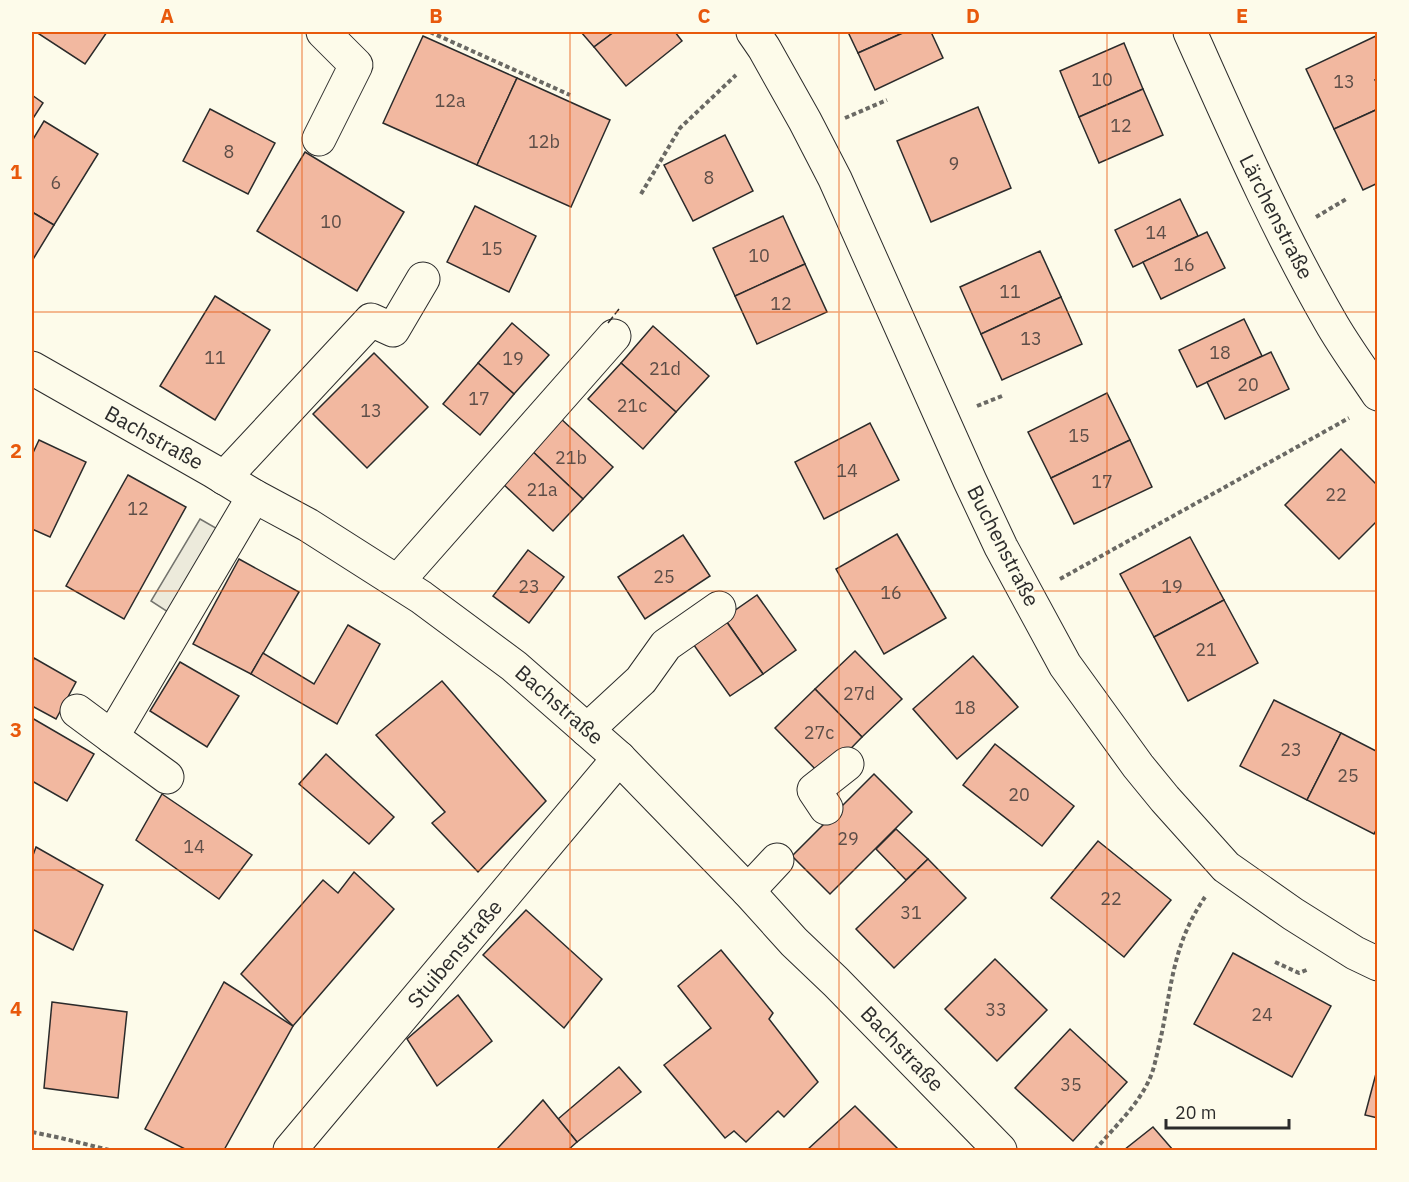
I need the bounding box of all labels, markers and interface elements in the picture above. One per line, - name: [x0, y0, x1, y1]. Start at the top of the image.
- text: A: [160, 2, 174, 29]
- text: B: [429, 2, 443, 29]
- text: C: [697, 2, 711, 29]
- text: D: [966, 2, 980, 29]
- text: E: [1236, 2, 1248, 29]
- house number: 10: [1091, 68, 1113, 91]
- house number: 13: [1333, 70, 1355, 93]
- house number: 12a: [434, 89, 466, 112]
- house number: 12: [1110, 114, 1132, 137]
- house number: 12b: [528, 130, 560, 153]
- house number: 8: [224, 140, 234, 163]
- street label: Lärchenstraße: [1233, 149, 1320, 284]
- house number: 9: [949, 152, 959, 175]
- text: 1: [10, 158, 22, 185]
- house number: 8: [704, 166, 714, 189]
- house number: 6: [51, 171, 61, 194]
- house number: 10: [320, 210, 342, 233]
- house number: 14: [1145, 221, 1167, 244]
- house number: 15: [481, 237, 503, 260]
- house number: 10: [748, 244, 770, 267]
- house number: 16: [1173, 253, 1195, 276]
- house number: 11: [999, 280, 1021, 303]
- house number: 12: [770, 292, 792, 315]
- house number: 13: [1020, 327, 1042, 350]
- house number: 18: [1209, 341, 1231, 364]
- house number: 11: [204, 346, 226, 369]
- house number: 19: [502, 347, 524, 370]
- house number: 21d: [649, 357, 681, 380]
- house number: 20: [1237, 373, 1259, 396]
- house number: 17: [468, 387, 490, 410]
- house number: 21c: [617, 394, 647, 417]
- street label: Bachstraße: [100, 399, 209, 476]
- house number: 13: [360, 399, 382, 422]
- house number: 15: [1068, 424, 1090, 447]
- text: 2: [10, 437, 22, 464]
- house number: 21b: [555, 446, 587, 469]
- house number: 14: [836, 459, 858, 482]
- house number: 17: [1091, 470, 1113, 493]
- house number: 21a: [526, 478, 558, 501]
- street label: Buchenstraße: [961, 480, 1047, 611]
- house number: 22: [1325, 483, 1347, 506]
- house number: 12: [127, 497, 149, 520]
- house number: 25: [653, 565, 675, 588]
- house number: 23: [518, 575, 540, 598]
- house number: 19: [1161, 575, 1183, 598]
- house number: 16: [880, 581, 902, 604]
- house number: 21: [1195, 638, 1217, 661]
- street label: Bachstraße: [509, 658, 610, 750]
- house number: 27d: [843, 682, 875, 705]
- house number: 18: [954, 696, 976, 719]
- text: 3: [10, 716, 22, 743]
- house number: 27c: [804, 721, 834, 744]
- house number: 23: [1280, 738, 1302, 761]
- house number: 25: [1337, 764, 1359, 787]
- house number: 20: [1008, 783, 1030, 806]
- house number: 29: [837, 827, 859, 850]
- house number: 14: [183, 835, 205, 858]
- house number: 22: [1100, 887, 1122, 910]
- street label: Stuibenstraße: [401, 893, 508, 1014]
- house number: 31: [900, 901, 922, 924]
- text: 4: [10, 995, 22, 1022]
- house number: 33: [985, 998, 1007, 1021]
- street label: Bachstraße: [855, 999, 951, 1097]
- house number: 24: [1251, 1003, 1273, 1026]
- house number: 35: [1060, 1073, 1082, 1096]
- scale bar: [1166, 1092, 1289, 1130]
- text: 20 m: [1175, 1101, 1217, 1124]

